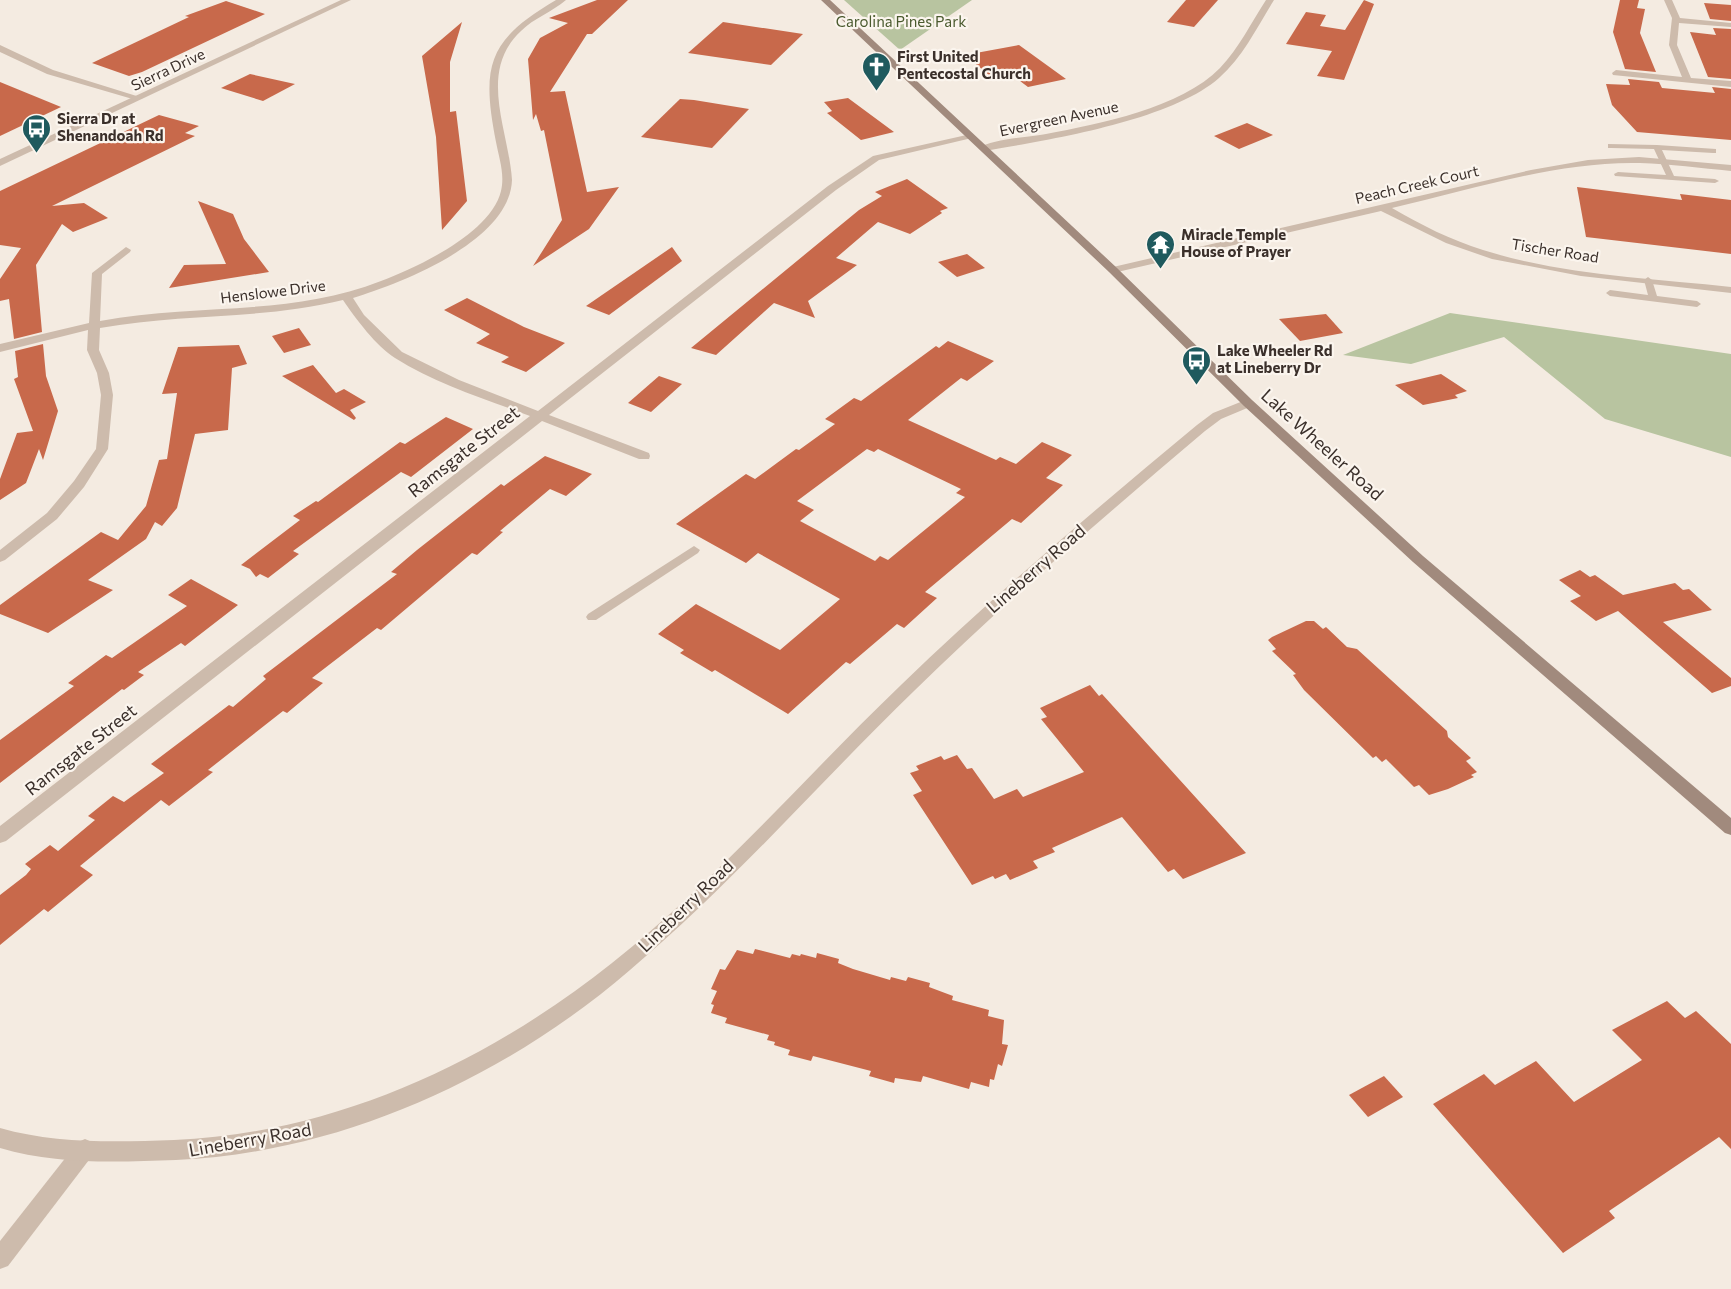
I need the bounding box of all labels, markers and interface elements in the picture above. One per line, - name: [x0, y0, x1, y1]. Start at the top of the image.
- park label: Carolina Pines Park: [836, 12, 966, 30]
- street label: Sierra Drive: [128, 44, 207, 94]
- place label: First United Pentecostal Church: [897, 47, 1031, 82]
- church icon: First United Pentecostal Church: [860, 50, 892, 92]
- street label: Evergreen Avenue: [998, 97, 1120, 139]
- place label: Sierra Dr at Shenandoah Rd: [57, 109, 164, 144]
- bus stop icon: Sierra Dr at Shenandoah Rd: [20, 112, 52, 154]
- street label: Peach Creek Court: [1353, 161, 1480, 207]
- place label: Miracle Temple House of Prayer: [1181, 225, 1291, 260]
- temple icon: Miracle Temple House of Prayer: [1144, 228, 1176, 270]
- street label: Tischer Road: [1510, 234, 1600, 266]
- street label: Henslowe Drive: [219, 276, 327, 306]
- place label: Lake Wheeler Rd at Lineberry Dr: [1217, 341, 1332, 376]
- bus stop icon: Lake Wheeler Rd at Lineberry Dr: [1180, 344, 1212, 386]
- street label: Lake Wheeler Road: [1257, 384, 1388, 505]
- street label: Ramsgate Street: [403, 401, 524, 502]
- street label: Lineberry Road: [981, 519, 1089, 617]
- street label: Ramsgate Street: [20, 699, 141, 800]
- street label: Lineberry Road: [633, 854, 738, 956]
- street label: Lineberry Road: [187, 1117, 313, 1161]

